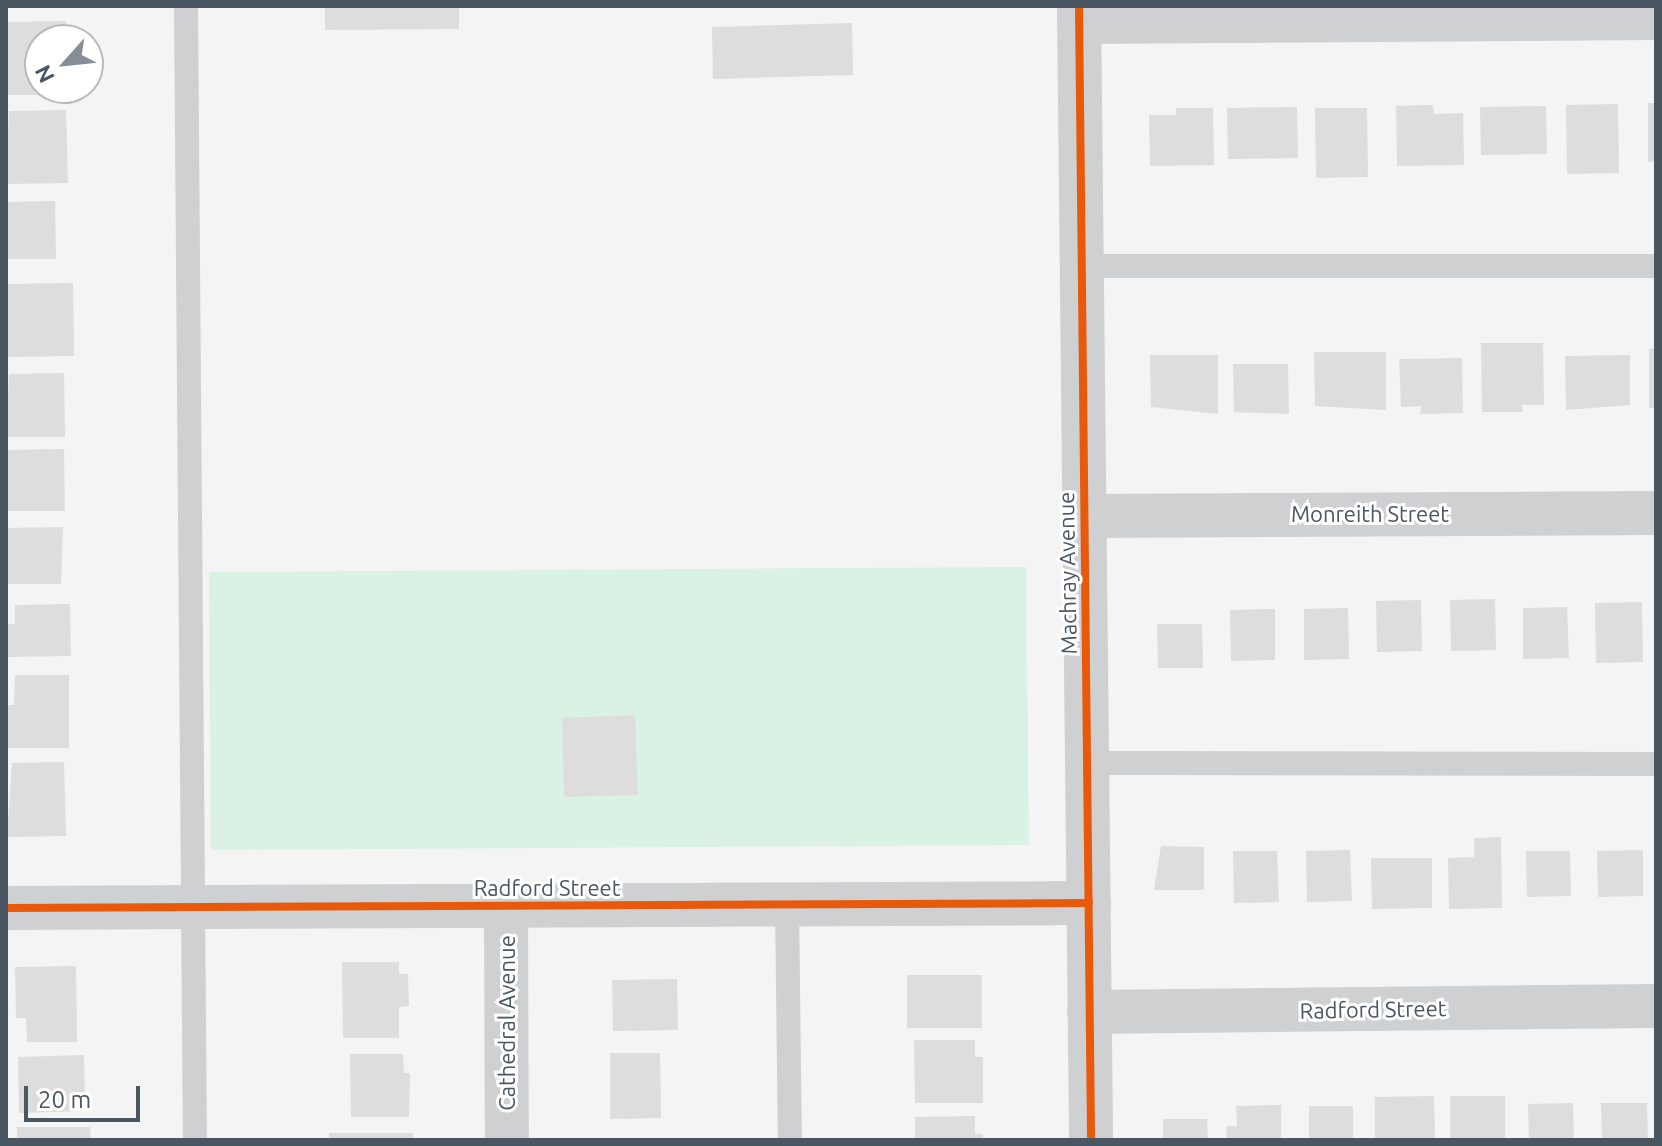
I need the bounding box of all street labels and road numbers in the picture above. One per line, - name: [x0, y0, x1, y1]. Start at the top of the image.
- street label: Machray Avenue: [1052, 491, 1082, 655]
- street label: Monreith Street: [1291, 501, 1449, 527]
- street label: Radford Street: [474, 875, 620, 901]
- street label: Cathedral Avenue: [494, 935, 520, 1111]
- street label: Radford Street: [1299, 995, 1447, 1023]

